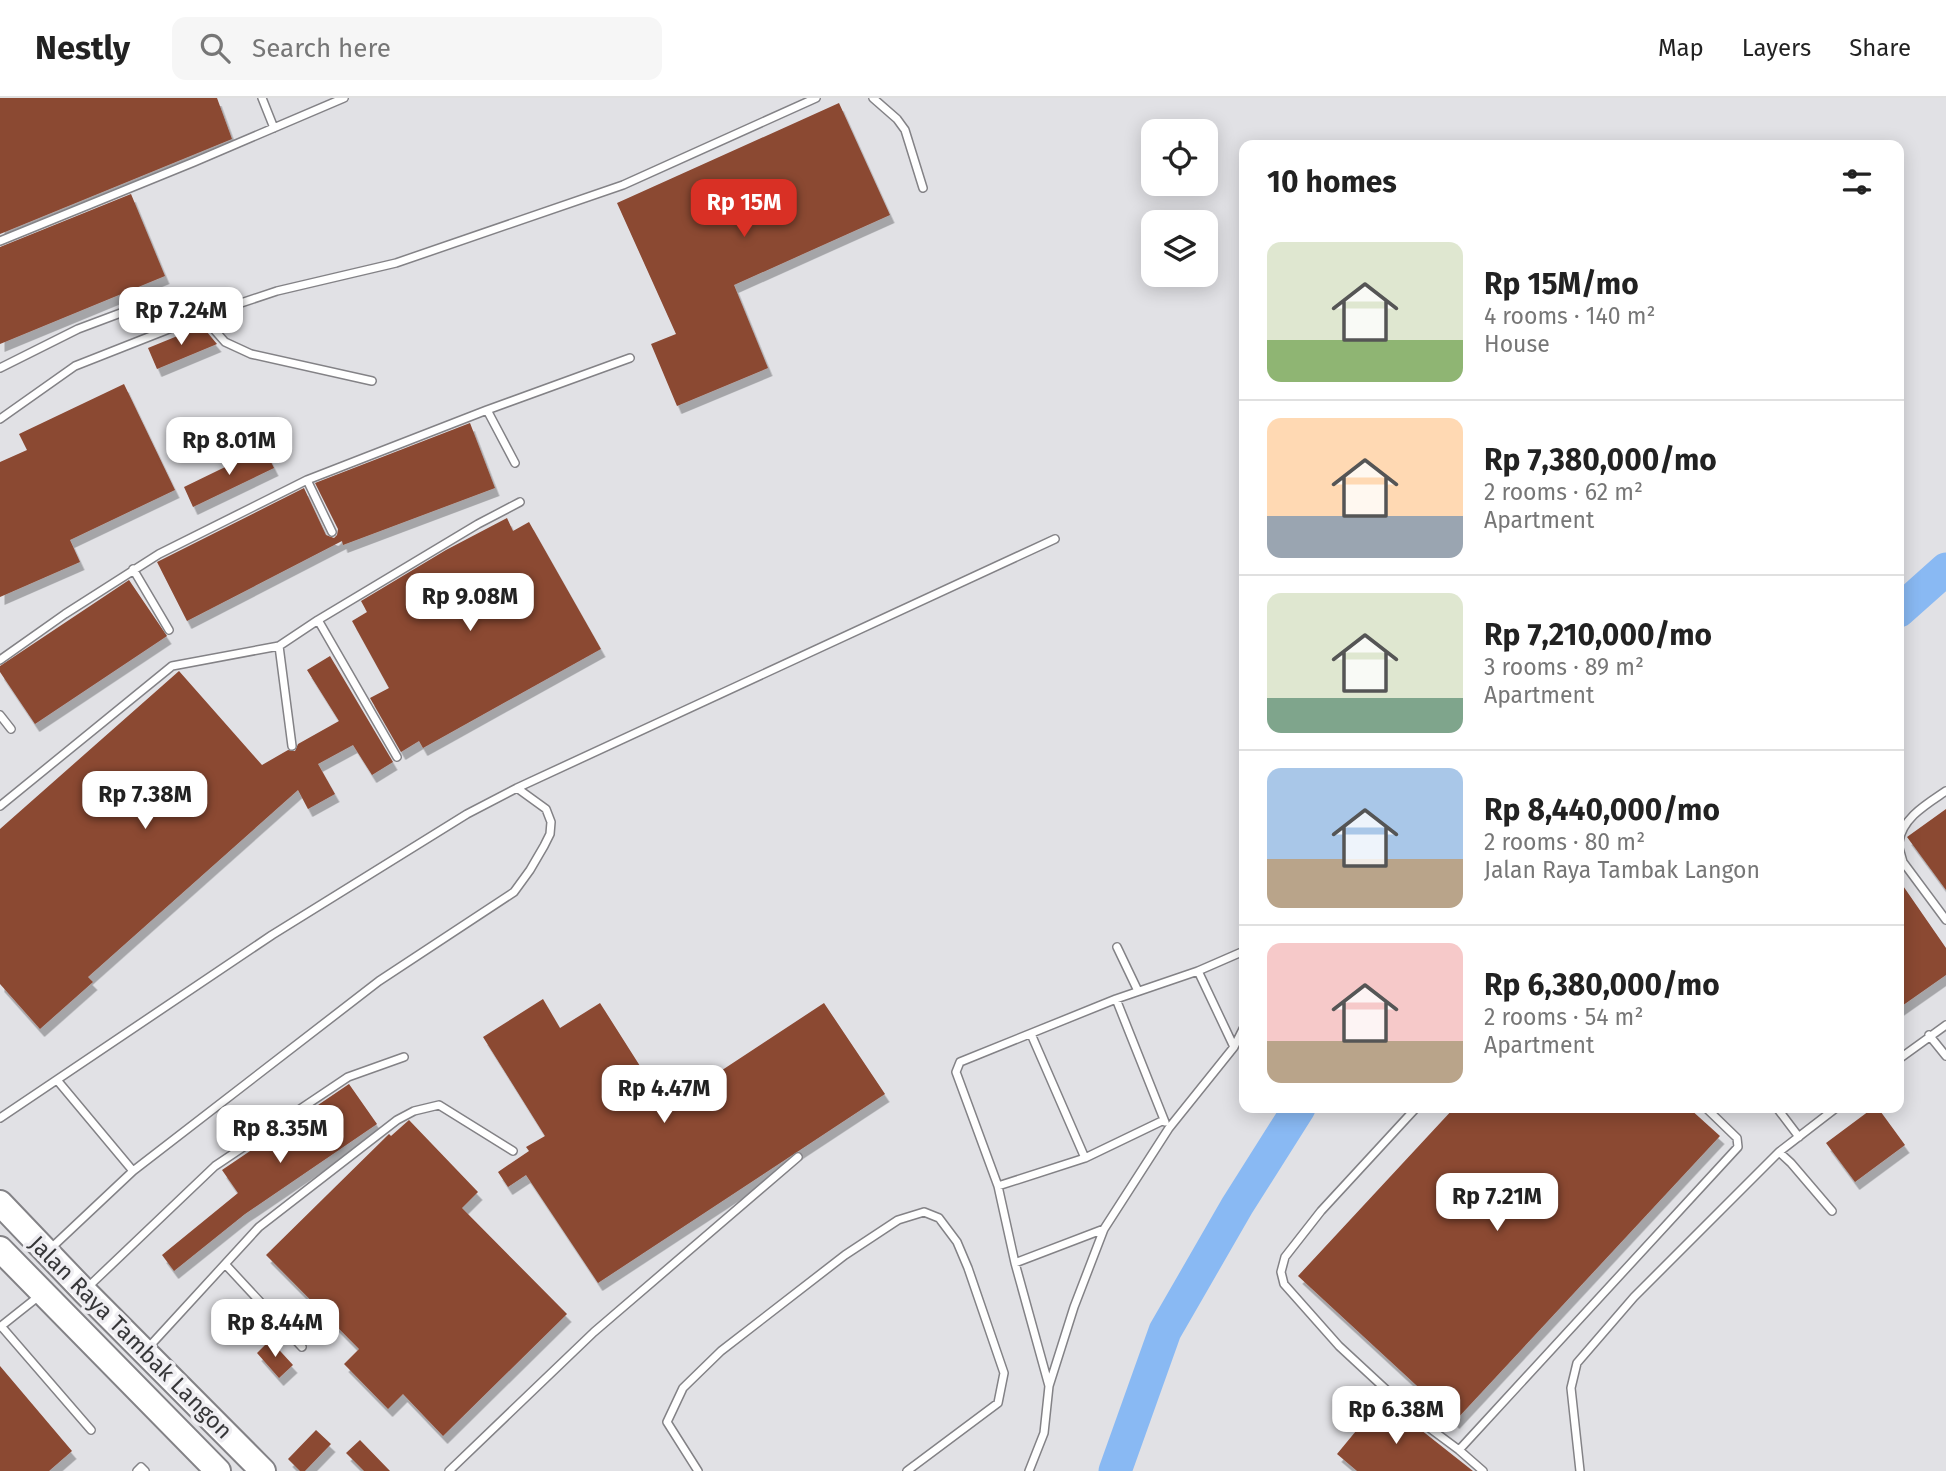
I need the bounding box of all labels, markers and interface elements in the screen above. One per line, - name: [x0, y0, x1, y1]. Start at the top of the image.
- search box: [172, 17, 662, 80]
- text: Nestly: [35, 28, 130, 68]
- icon: search: [196, 29, 234, 67]
- text: Search here: [252, 33, 391, 64]
- text: Map: [1658, 34, 1704, 62]
- text: Layers: [1742, 34, 1811, 62]
- text: Share: [1849, 34, 1911, 62]
- map controls: [1141, 119, 1218, 287]
- button: locate: [1141, 119, 1218, 196]
- icon: filters: [1838, 163, 1876, 201]
- text: 10 homes: [1267, 164, 1397, 200]
- pin: Rp 15M: [687, 180, 801, 239]
- text: Rp 15M: [707, 188, 781, 216]
- button: layers: [1141, 210, 1218, 287]
- text: Rp 15M/mo: [1484, 266, 1639, 302]
- icon: home: [1323, 270, 1407, 354]
- pin: Rp 7.24M: [109, 288, 253, 347]
- text: Rp 7.24M: [135, 296, 227, 324]
- text: 4 rooms · 140 m²: [1484, 302, 1655, 330]
- text: House: [1484, 330, 1550, 358]
- pin: Rp 8.01M: [157, 418, 301, 477]
- text: Rp 8.01M: [182, 426, 276, 454]
- text: Rp 7,380,000/mo: [1484, 442, 1717, 478]
- icon: home: [1323, 446, 1407, 530]
- text: 2 rooms · 62 m²: [1484, 478, 1643, 506]
- text: Apartment: [1484, 506, 1594, 534]
- pin: Rp 9.08M: [398, 574, 542, 633]
- text: Rp 9.08M: [422, 582, 518, 610]
- text: Rp 7,210,000/mo: [1484, 617, 1712, 653]
- icon: home: [1323, 621, 1407, 705]
- text: 3 rooms · 89 m²: [1484, 653, 1644, 681]
- text: Apartment: [1484, 681, 1594, 709]
- pin: Rp 7.38M: [73, 772, 217, 831]
- text: Rp 7.38M: [98, 780, 192, 808]
- text: Rp 8,440,000/mo: [1484, 792, 1720, 828]
- icon: home: [1323, 796, 1407, 880]
- text: 2 rooms · 80 m²: [1484, 828, 1645, 856]
- text: Jalan Raya Tambak Langon: [1484, 856, 1760, 884]
- text: Rp 6,380,000/mo: [1484, 967, 1720, 1003]
- icon: home: [1323, 971, 1407, 1055]
- text: 2 rooms · 54 m²: [1484, 1003, 1643, 1031]
- text: Apartment: [1484, 1031, 1594, 1059]
- pin: Rp 4.47M: [592, 1066, 736, 1125]
- text: Rp 4.47M: [618, 1074, 710, 1102]
- pin: Rp 8.35M: [208, 1105, 352, 1165]
- text: Rp 8.35M: [233, 1114, 328, 1142]
- pin: Rp 7.21M: [1425, 1174, 1569, 1233]
- text: Rp 7.21M: [1452, 1182, 1542, 1210]
- street label: Jalan Raya Tambak Langon: [24, 1230, 238, 1444]
- pin: Rp 8.44M: [203, 1300, 347, 1359]
- text: Rp 8.44M: [227, 1308, 323, 1336]
- pin: Rp 6.38M: [1324, 1386, 1468, 1446]
- text: Rp 6.38M: [1348, 1395, 1444, 1423]

